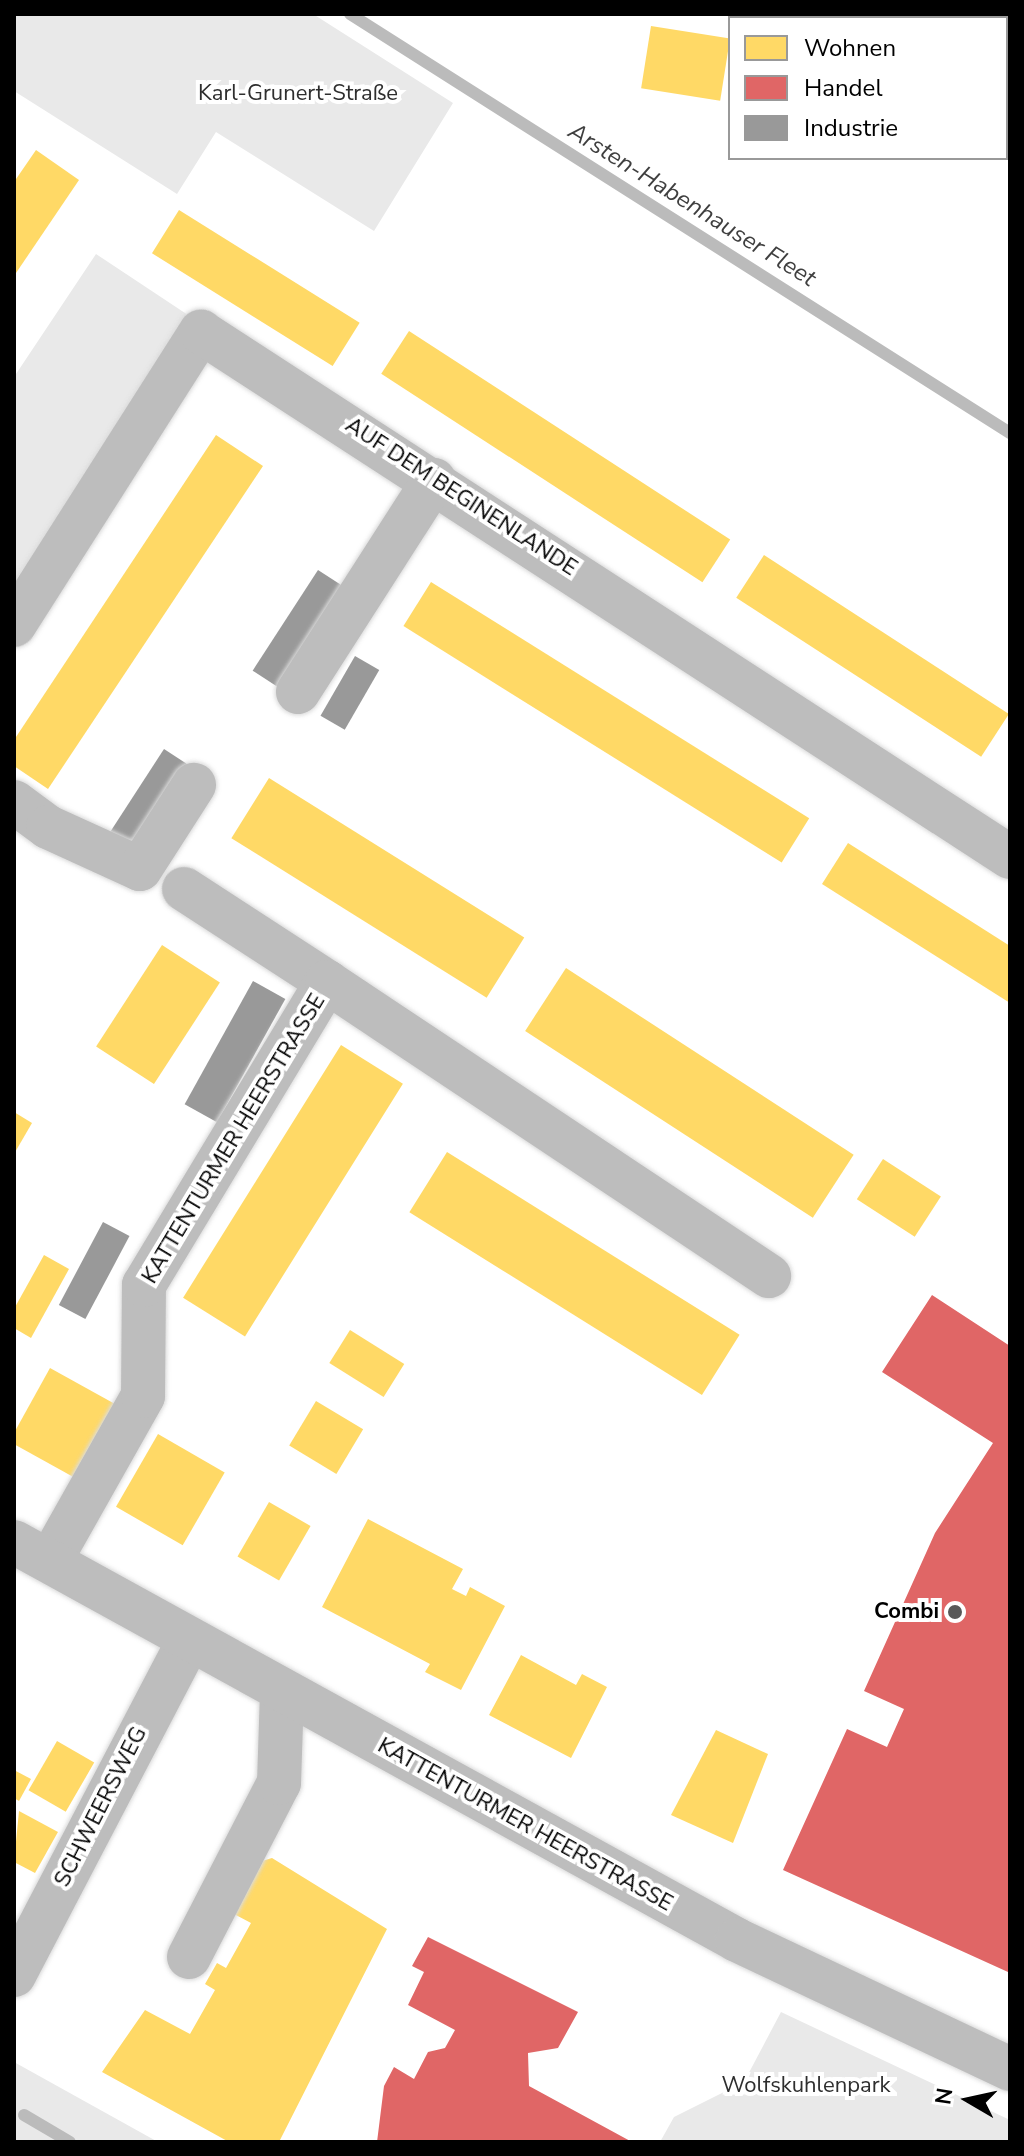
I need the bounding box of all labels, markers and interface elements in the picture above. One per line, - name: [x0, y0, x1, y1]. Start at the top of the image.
- legend: [728, 16, 1008, 160]
- text: Wohnen: [804, 32, 896, 64]
- text: Handel: [804, 72, 882, 104]
- park label: Karl-Grunert-Straße: [198, 81, 398, 107]
- text: Industrie: [804, 112, 898, 144]
- water label: Arsten-Habenhauser Fleet: [563, 117, 821, 293]
- street label: AUF DEM BEGINENLANDE: [340, 412, 582, 582]
- street label: KATTENTURMER HEERSTRASSE: [137, 989, 331, 1289]
- place label: Combi: [874, 1599, 939, 1625]
- marker: Combi: [946, 1603, 964, 1621]
- street label: SCHWEERSWEG: [49, 1723, 153, 1891]
- street label: KATTENTURMER HEERSTRASSE: [373, 1733, 677, 1917]
- north arrow: [928, 2060, 1008, 2140]
- park label: Wolfskuhlenpark: [721, 2073, 891, 2099]
- text: N: [928, 2086, 960, 2107]

